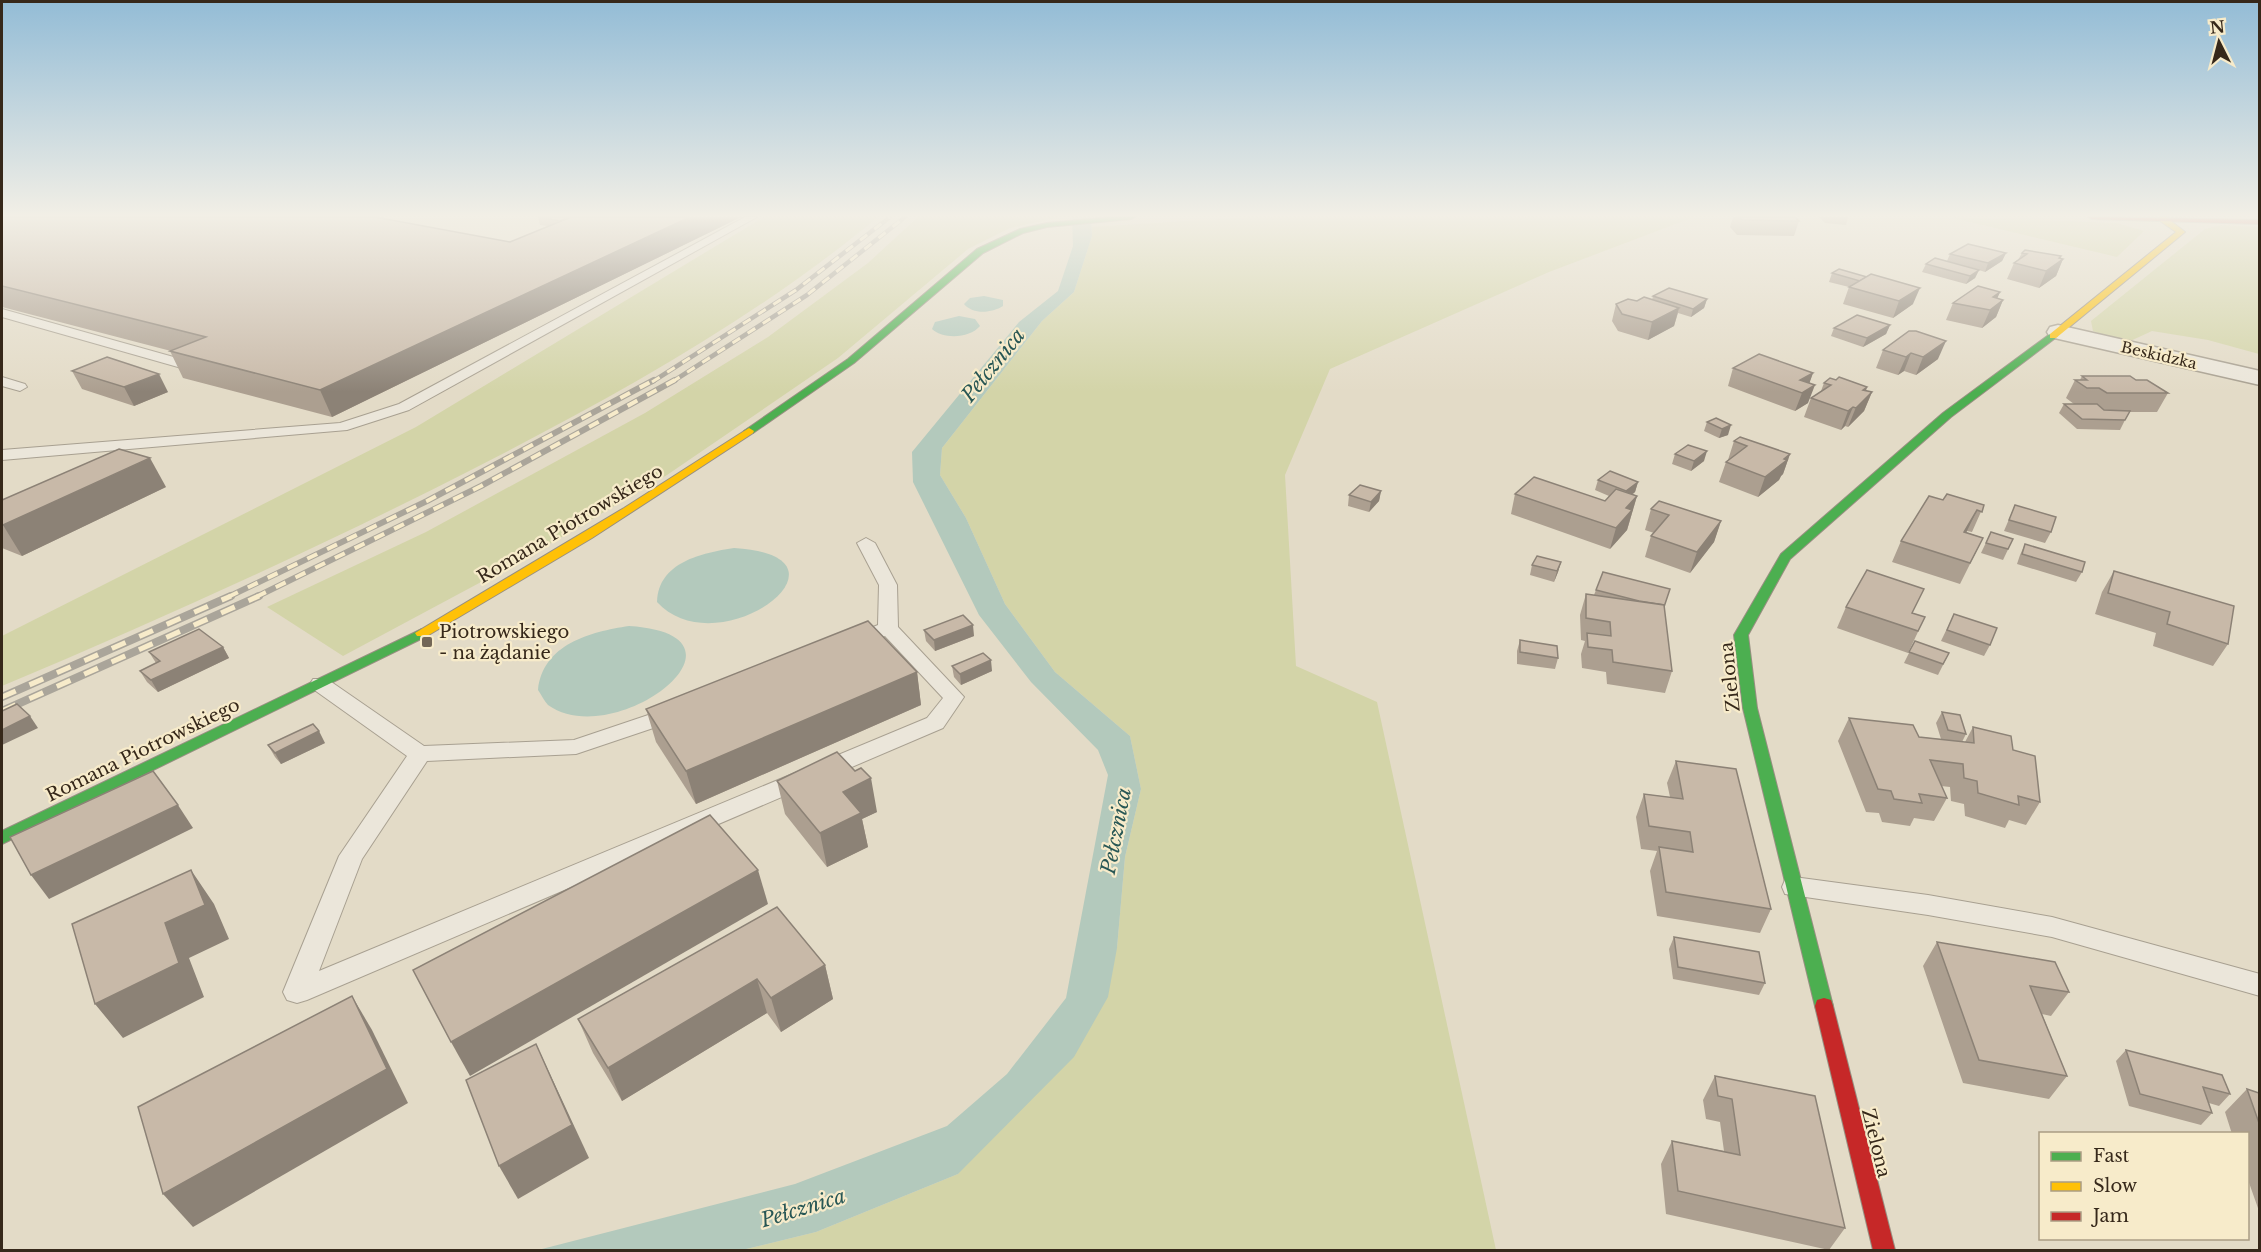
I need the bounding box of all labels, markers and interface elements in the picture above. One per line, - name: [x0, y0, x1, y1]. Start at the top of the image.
- north arrow: [2189, 12, 2249, 72]
- text: N: [2209, 16, 2226, 38]
- water label: Pełcznica: [956, 323, 1030, 407]
- street label: Beskidzka: [2119, 337, 2199, 373]
- street label: Romana Piotrowskiego: [473, 460, 667, 588]
- place label: Piotrowskiego - na żądanie: [439, 621, 569, 664]
- marker: Piotrowskiego - na żądanie: [420, 635, 434, 649]
- street label: Zielona: [1715, 641, 1745, 713]
- street label: Romana Piotrowskiego: [43, 694, 243, 806]
- water label: Pełcznica: [1096, 786, 1136, 877]
- street label: Zielona: [1857, 1106, 1895, 1180]
- legend: [2039, 1132, 2249, 1240]
- text: Fast: [2093, 1145, 2130, 1167]
- text: Slow: [2093, 1175, 2138, 1197]
- water label: Pełcznica: [757, 1184, 848, 1233]
- text: Jam: [2091, 1205, 2129, 1227]

